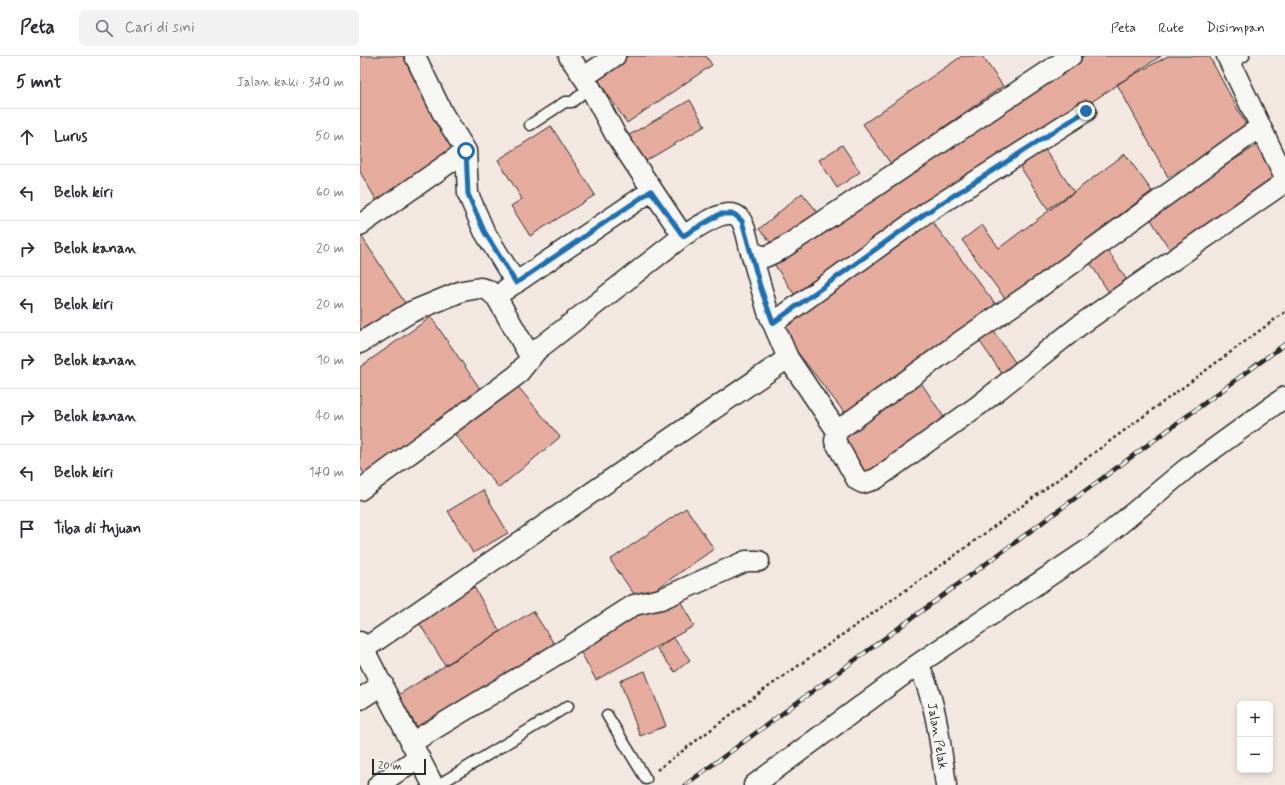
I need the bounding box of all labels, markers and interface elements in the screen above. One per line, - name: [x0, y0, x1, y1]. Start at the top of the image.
- search box: [79, 10, 359, 46]
- text: Peta: [20, 15, 55, 40]
- icon: search: [93, 17, 115, 39]
- text: Cari di sini: [125, 18, 195, 38]
- text: Peta: [1111, 19, 1136, 37]
- text: Rute: [1158, 19, 1184, 37]
- text: Disimpan: [1206, 19, 1265, 37]
- text: 5 mnt: [16, 71, 62, 93]
- text: Jalan kaki · 340 m: [237, 74, 344, 91]
- route end: [1077, 102, 1095, 120]
- icon: ahead: [16, 126, 38, 148]
- text: Lurus: [54, 127, 87, 147]
- text: 50 m: [315, 128, 344, 145]
- route start: [457, 142, 475, 160]
- icon: left: [16, 182, 38, 204]
- text: Belok kiri: [54, 183, 113, 203]
- text: 60 m: [316, 184, 344, 201]
- icon: right: [16, 238, 38, 260]
- text: Belok kanan: [54, 239, 137, 259]
- text: 20 m: [316, 240, 344, 257]
- icon: left: [16, 294, 38, 316]
- text: Belok kiri: [54, 295, 113, 315]
- text: 20 m: [316, 296, 344, 313]
- icon: right: [16, 350, 38, 372]
- text: Belok kanan: [54, 351, 137, 371]
- text: 10 m: [317, 352, 344, 369]
- icon: right: [16, 406, 38, 428]
- text: Belok kanan: [54, 407, 137, 427]
- text: 40 m: [315, 408, 344, 425]
- icon: left: [16, 462, 38, 484]
- text: Belok kiri: [54, 463, 113, 483]
- text: 140 m: [309, 464, 344, 481]
- icon: arrive: [16, 518, 38, 540]
- text: Tiba di tujuan: [54, 519, 141, 539]
- street label: Jalan Pelak: [923, 701, 951, 771]
- map controls: [1237, 701, 1273, 773]
- button: +: [1237, 701, 1273, 737]
- button: −: [1237, 737, 1273, 773]
- scale bar: [372, 757, 426, 776]
- text: 20 m: [378, 759, 401, 773]

